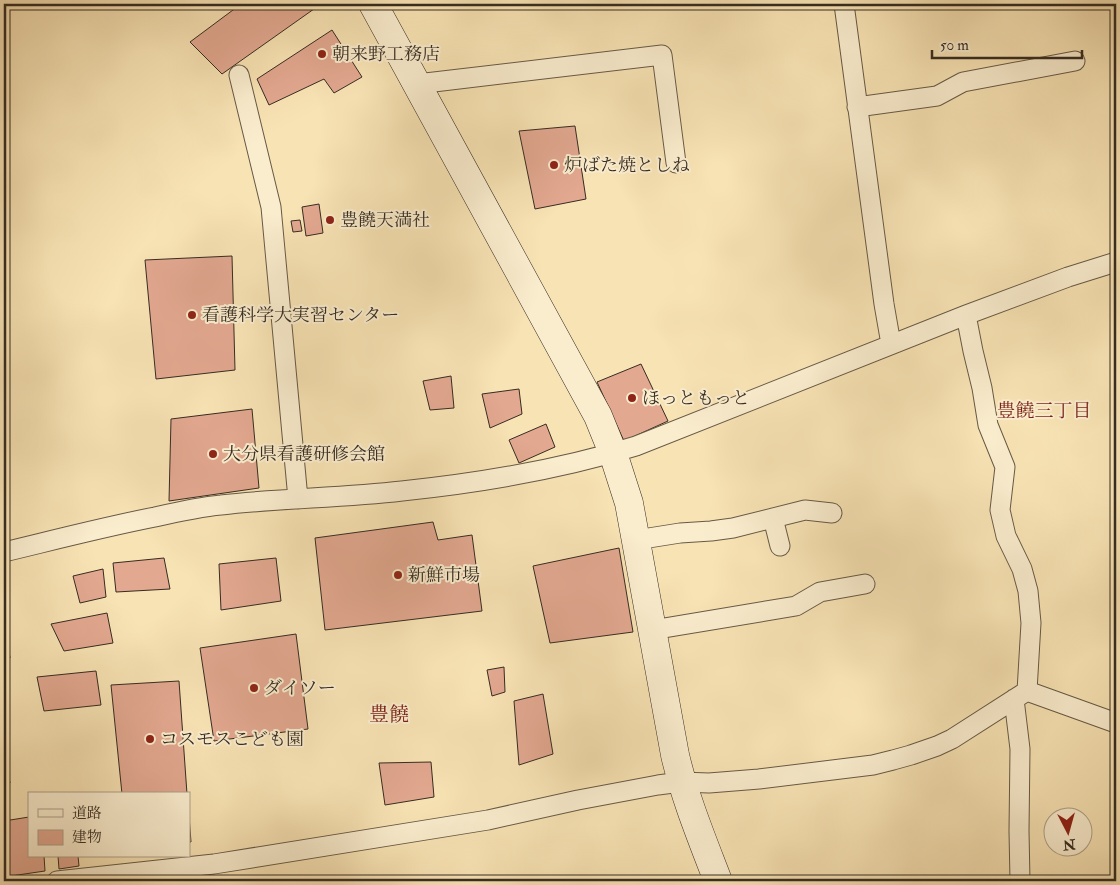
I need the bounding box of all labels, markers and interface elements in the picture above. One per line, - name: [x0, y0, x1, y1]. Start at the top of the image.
- scale bar: [932, 28, 1082, 60]
- text: 50 m: [940, 36, 969, 55]
- place label: 朝来野工務店: [332, 43, 440, 66]
- marker: 朝来野工務店: [316, 48, 328, 60]
- place label: 炉ばた焼としね: [564, 154, 690, 177]
- marker: 炉ばた焼としね: [548, 159, 560, 171]
- place label: 豊饒天満社: [340, 209, 430, 232]
- marker: 豊饒天満社: [324, 214, 336, 226]
- place label: 看護科学大実習センター: [202, 304, 399, 327]
- marker: 看護科学大実習センター: [186, 309, 198, 321]
- place label: ほっともっと: [642, 387, 750, 410]
- marker: ほっともっと: [626, 392, 638, 404]
- district label: 豊饒三丁目: [996, 399, 1092, 423]
- place label: 大分県看護研修会館: [223, 443, 385, 466]
- marker: 大分県看護研修会館: [207, 448, 219, 460]
- place label: 新鮮市場: [408, 564, 480, 587]
- marker: 新鮮市場: [392, 569, 404, 581]
- place label: ダイソー: [264, 677, 336, 700]
- marker: ダイソー: [248, 682, 260, 694]
- district label: 豊饒: [369, 702, 409, 727]
- place label: コスモスこども園: [160, 728, 304, 751]
- marker: コスモスこども園: [144, 733, 156, 745]
- legend: [28, 792, 190, 858]
- text: 道路: [72, 804, 102, 823]
- north arrow: [1042, 808, 1092, 858]
- text: 建物: [72, 828, 102, 847]
- text: N: [1062, 835, 1077, 854]

